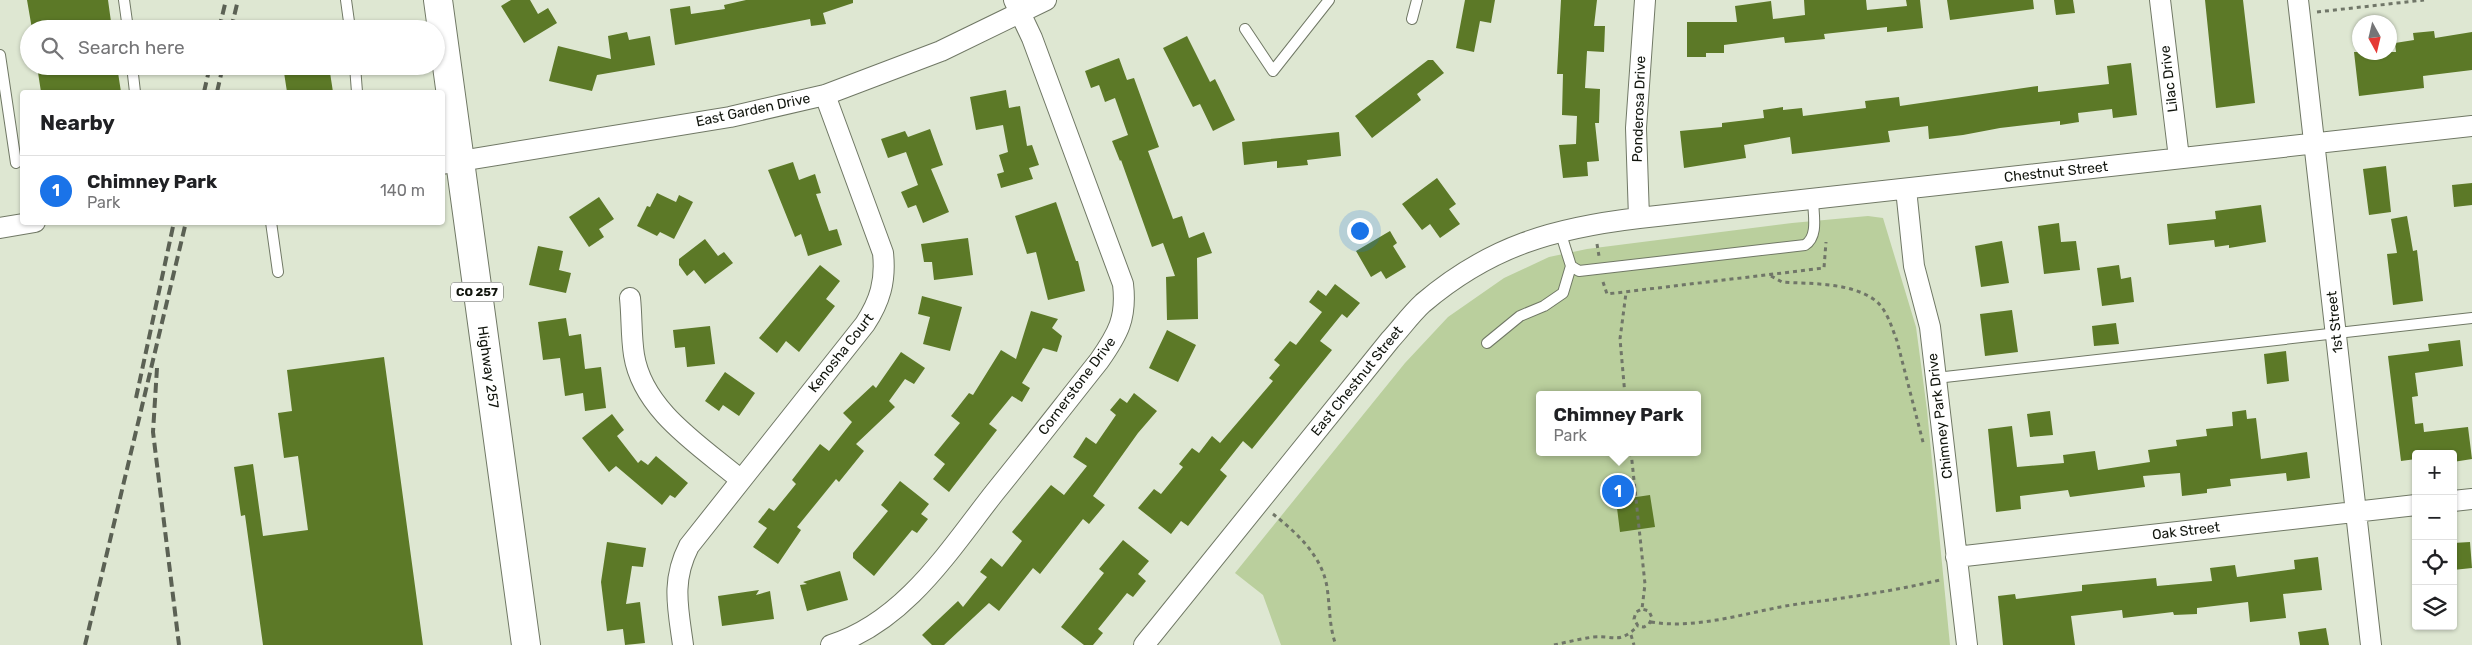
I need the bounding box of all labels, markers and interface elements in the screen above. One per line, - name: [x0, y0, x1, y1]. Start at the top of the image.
- north arrow: [2352, 15, 2397, 60]
- search box: [20, 20, 445, 75]
- icon: search: [38, 34, 66, 62]
- text: Search here: [78, 36, 185, 59]
- street label: Lilac Drive: [2156, 44, 2182, 113]
- street label: Ponderosa Drive: [1629, 55, 1649, 163]
- street label: East Garden Drive: [694, 90, 812, 130]
- text: Nearby: [40, 110, 115, 135]
- street label: Chestnut Street: [2003, 158, 2109, 186]
- text: Chimney Park: [87, 170, 217, 193]
- text: 1: [52, 181, 60, 200]
- text: 140 m: [380, 181, 425, 200]
- text: Park: [87, 193, 120, 212]
- your location: [1347, 218, 1373, 244]
- road number: CO 257: [451, 282, 503, 302]
- street label: 1st Street: [2323, 290, 2347, 354]
- street label: Kenosha Court: [805, 310, 878, 396]
- street label: East Chestnut Street: [1307, 322, 1407, 440]
- street label: Highway 257: [474, 325, 502, 409]
- street label: Cornerstone Drive: [1035, 333, 1120, 438]
- street label: Chimney Park Drive: [1924, 352, 1956, 480]
- popup: [1536, 391, 1701, 456]
- text: Chimney Park: [1553, 403, 1684, 426]
- text: Park: [1553, 426, 1587, 445]
- map controls: [2412, 450, 2457, 630]
- button: +: [2412, 450, 2457, 495]
- pin: 1: [1602, 472, 1634, 510]
- button: −: [2412, 495, 2457, 540]
- street label: Oak Street: [2151, 518, 2221, 544]
- button: locate: [2412, 540, 2457, 585]
- button: layers: [2412, 585, 2457, 630]

